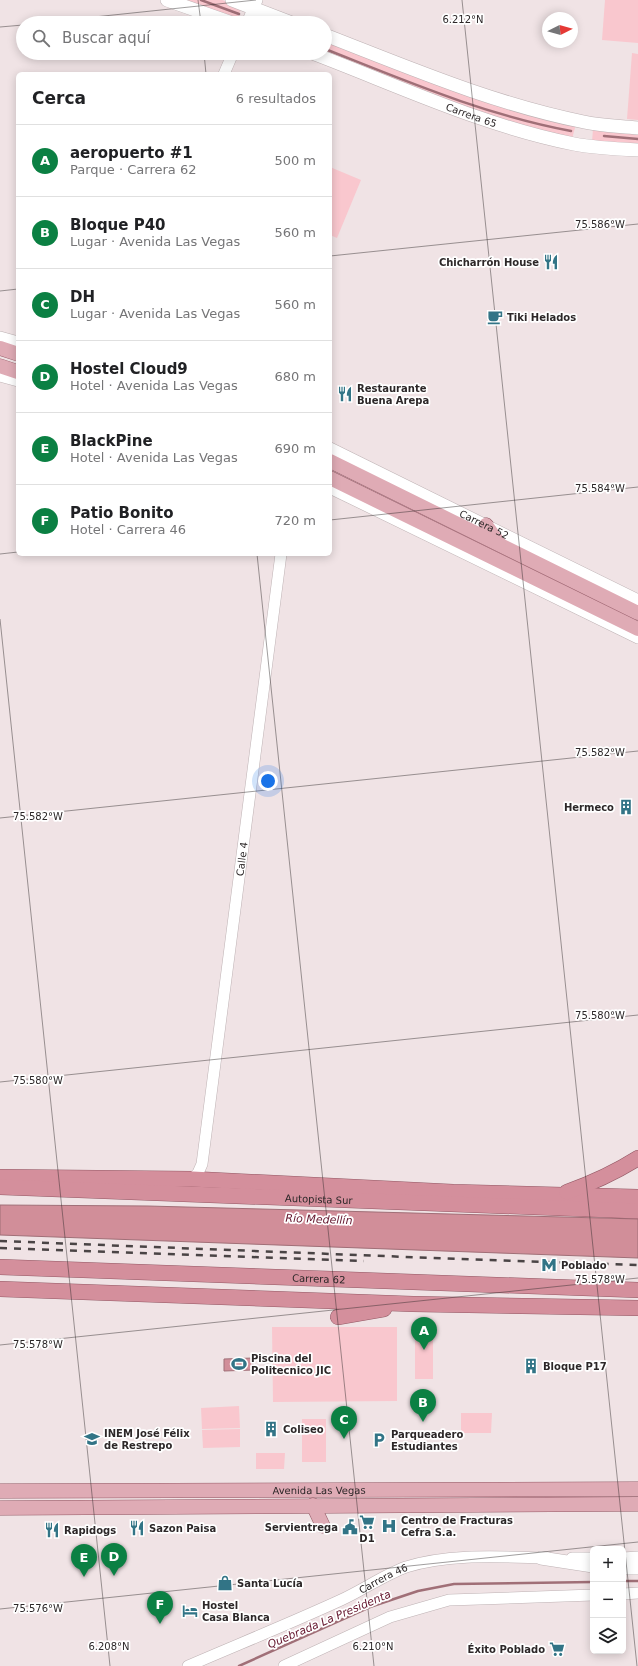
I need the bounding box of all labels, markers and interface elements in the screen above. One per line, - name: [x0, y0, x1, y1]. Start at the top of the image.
- north arrow: [542, 12, 578, 48]
- text: 6.212°N: [442, 14, 484, 25]
- search box: [16, 16, 332, 60]
- icon: search: [30, 27, 52, 49]
- text: Buscar aquí: [62, 29, 150, 47]
- text: Cerca: [32, 88, 86, 108]
- text: 6 resultados: [236, 91, 316, 106]
- street label: Carrera 65: [444, 101, 498, 129]
- text: aeropuerto #1: [70, 144, 193, 162]
- text: A: [40, 153, 50, 168]
- text: 500 m: [274, 153, 316, 168]
- text: Parque · Carrera 62: [70, 162, 196, 177]
- text: Bloque P40: [70, 216, 166, 234]
- text: 75.586°W: [575, 219, 625, 230]
- text: B: [40, 225, 50, 240]
- text: 560 m: [274, 225, 316, 240]
- text: Lugar · Avenida Las Vegas: [70, 234, 240, 249]
- restaurant icon: Chicharrón House: [542, 253, 560, 271]
- place label: Chicharrón House: [439, 257, 539, 268]
- text: DH: [70, 288, 95, 306]
- text: C: [40, 297, 50, 312]
- text: 560 m: [274, 297, 316, 312]
- text: Lugar · Avenida Las Vegas: [70, 306, 240, 321]
- cafe icon: Tiki Helados: [486, 308, 504, 326]
- place label: Tiki Helados: [507, 312, 576, 323]
- text: Hostel Cloud9: [70, 360, 188, 378]
- text: D: [40, 369, 50, 384]
- text: 680 m: [274, 369, 316, 384]
- text: Hotel · Avenida Las Vegas: [70, 378, 238, 393]
- place label: Restaurante Buena Arepa: [357, 383, 429, 406]
- restaurant icon: Restaurante Buena Arepa: [336, 385, 354, 403]
- text: BlackPine: [70, 432, 153, 450]
- text: E: [41, 441, 49, 456]
- text: 690 m: [274, 441, 316, 456]
- text: Hotel · Avenida Las Vegas: [70, 450, 238, 465]
- text: 75.584°W: [575, 483, 625, 494]
- text: Patio Bonito: [70, 504, 174, 522]
- street label: Carrera 52: [458, 508, 510, 541]
- text: F: [41, 513, 49, 528]
- text: 720 m: [274, 513, 316, 528]
- text: Hotel · Carrera 46: [70, 522, 186, 537]
- text: 75.582°W: [575, 747, 625, 758]
- your location: [258, 771, 278, 791]
- building icon: Hermeco: [617, 798, 635, 816]
- place label: Hermeco: [564, 802, 614, 813]
- text: 75.582°W: [13, 811, 63, 822]
- street label: Calle 4: [234, 841, 250, 877]
- text: 75.580°W: [575, 1010, 625, 1021]
- text: 75.580°W: [13, 1075, 63, 1086]
- street label: Autopista Sur: [285, 1193, 354, 1206]
- water label: Río Medellín: [285, 1212, 353, 1227]
- metro station icon: Poblado: [540, 1256, 558, 1274]
- place label: Poblado: [561, 1260, 607, 1271]
- street label: Carrera 62: [292, 1273, 346, 1285]
- text: 75.578°W: [575, 1274, 625, 1285]
- pin: A: [411, 1317, 437, 1350]
- text: 75.578°W: [13, 1339, 63, 1350]
- place label: Piscina del Politecnico JIC: [251, 1353, 331, 1376]
- sports icon: Piscina del Politecnico JIC: [230, 1355, 248, 1373]
- building icon: Bloque P17: [522, 1357, 540, 1375]
- place label: Bloque P17: [543, 1361, 607, 1372]
- pin: B: [410, 1389, 436, 1422]
- pin: C: [331, 1406, 357, 1439]
- building icon: Coliseo: [262, 1420, 280, 1438]
- place label: Coliseo: [283, 1424, 324, 1435]
- place label: INEM José Félix de Restrepo: [104, 1428, 190, 1451]
- place label: Parqueadero Estudiantes: [391, 1429, 463, 1452]
- school or university icon: INEM José Félix de Restrepo: [83, 1430, 101, 1448]
- parking icon: Parqueadero Estudiantes: [370, 1431, 388, 1449]
- street label: Avenida Las Vegas: [272, 1485, 366, 1496]
- supermarket icon: D1: [358, 1513, 376, 1531]
- place label: Centro de Fracturas Cefra S.a.: [401, 1515, 513, 1538]
- hospital icon: Centro de Fracturas Cefra S.a.: [380, 1517, 398, 1535]
- public building icon: Servientrega: [341, 1518, 359, 1536]
- restaurant icon: Sazon Paisa: [128, 1519, 146, 1537]
- restaurant icon: Rapidogs: [43, 1521, 61, 1539]
- place label: Servientrega: [265, 1522, 338, 1533]
- place label: Sazon Paisa: [149, 1523, 216, 1534]
- place label: Rapidogs: [64, 1525, 116, 1536]
- place label: D1: [359, 1533, 375, 1544]
- pin: D: [101, 1543, 127, 1576]
- pin: E: [71, 1544, 97, 1577]
- map controls: [590, 1546, 626, 1654]
- button: +: [590, 1546, 626, 1582]
- street label: Carrera 46: [357, 1562, 409, 1596]
- shop icon: Santa Lucía: [216, 1574, 234, 1592]
- place label: Santa Lucía: [237, 1578, 303, 1589]
- button: −: [590, 1582, 626, 1618]
- water label: Quebrada La Presidenta: [266, 1587, 393, 1651]
- pin: F: [147, 1591, 173, 1624]
- place label: Hostel Casa Blanca: [202, 1600, 270, 1623]
- hotel icon: Hostel Casa Blanca: [181, 1602, 199, 1620]
- text: 75.576°W: [13, 1603, 63, 1614]
- button: layers: [590, 1618, 626, 1654]
- supermarket icon: Éxito Poblado: [548, 1640, 566, 1658]
- text: 6.208°N: [88, 1641, 130, 1652]
- text: 6.210°N: [352, 1641, 394, 1652]
- place label: Éxito Poblado: [468, 1643, 545, 1655]

